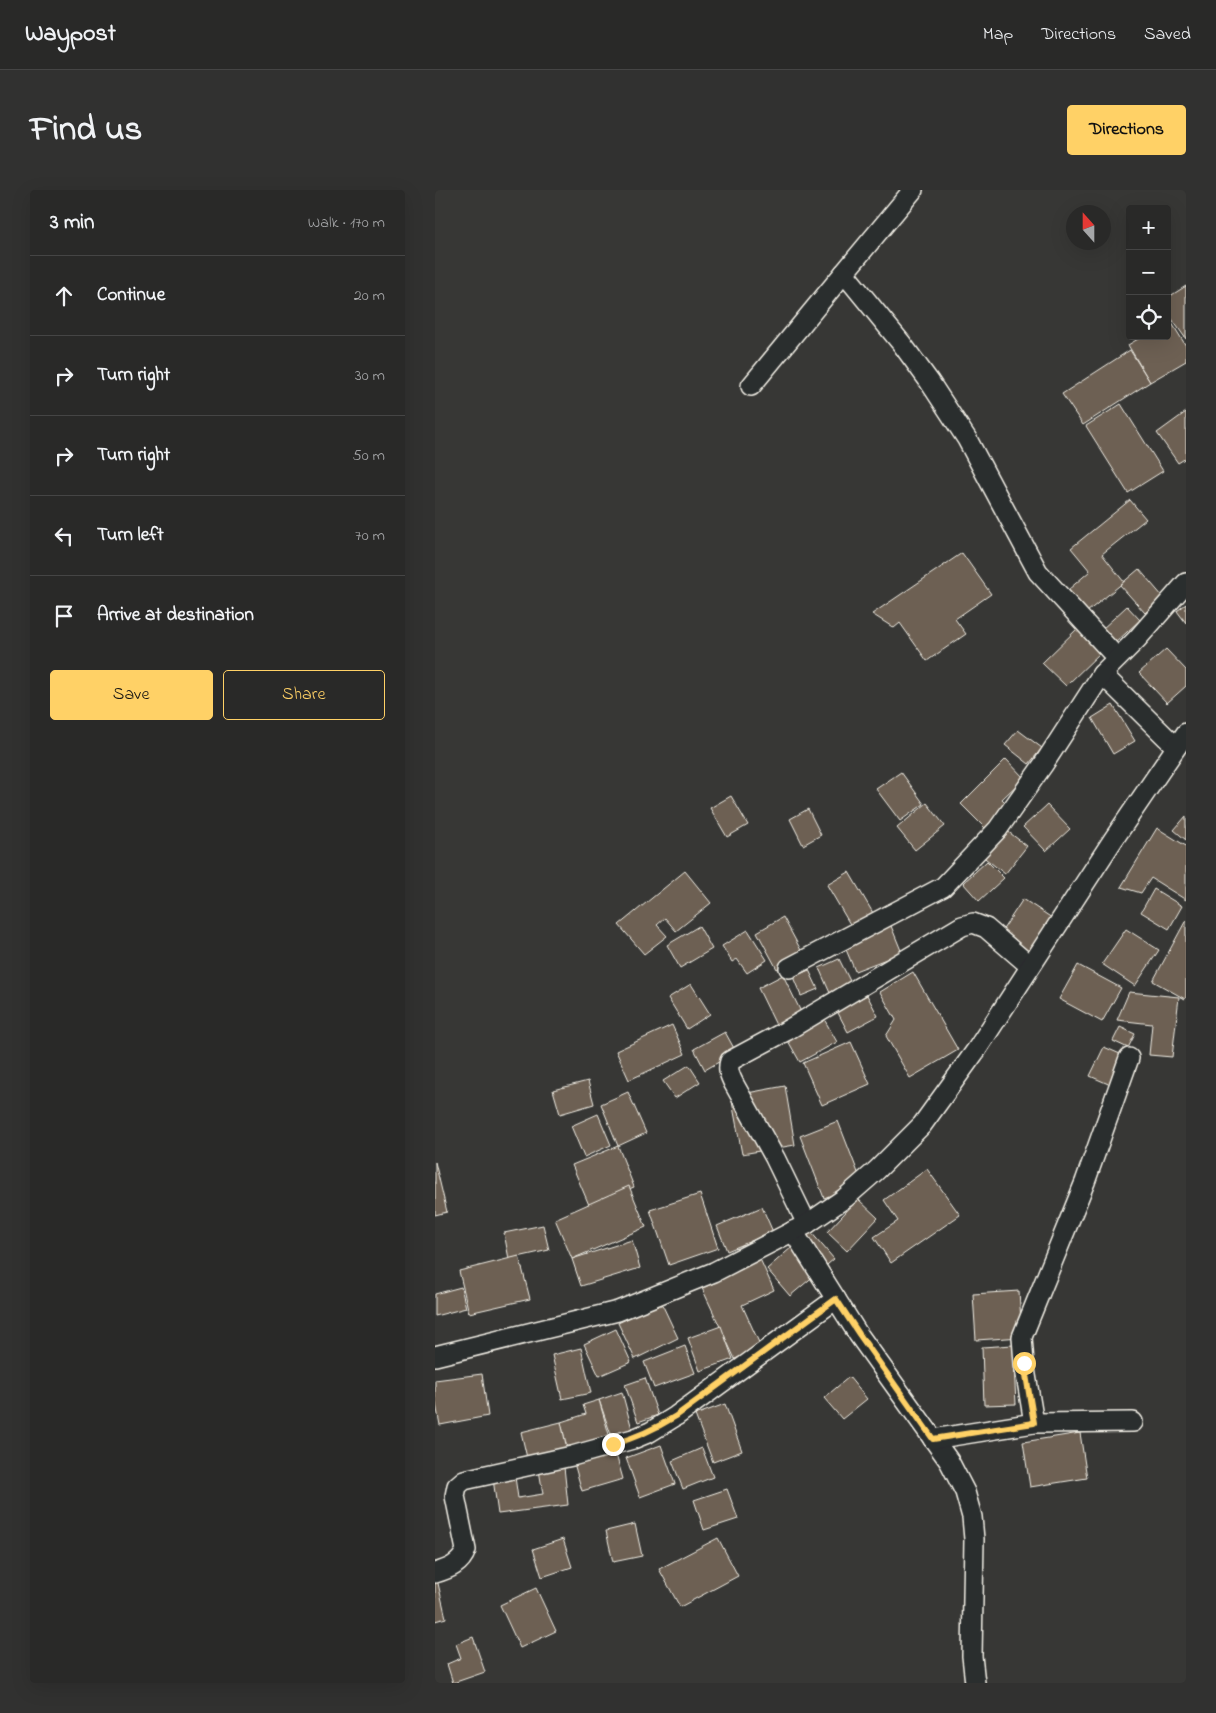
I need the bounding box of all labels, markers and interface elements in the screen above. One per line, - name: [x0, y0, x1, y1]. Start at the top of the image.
- text: Waypost: [25, 17, 116, 52]
- text: Map: [983, 22, 1013, 48]
- text: Directions: [1041, 22, 1116, 48]
- text: Saved: [1144, 22, 1191, 48]
- text: Find us: [30, 105, 142, 156]
- button: Directions: [1067, 105, 1186, 155]
- north arrow: [1066, 205, 1111, 250]
- map controls: [1126, 205, 1171, 340]
- button: +: [1126, 205, 1171, 250]
- text: 3 min: [50, 208, 94, 238]
- text: Walk · 170 m: [308, 211, 385, 235]
- button: −: [1126, 250, 1171, 295]
- icon: ahead: [50, 282, 78, 310]
- text: Continue: [97, 282, 165, 309]
- text: 20 m: [354, 284, 385, 308]
- button: locate: [1126, 295, 1171, 340]
- icon: right: [50, 362, 78, 390]
- text: Turn right: [97, 362, 170, 389]
- text: 30 m: [355, 364, 385, 388]
- icon: right: [50, 442, 78, 470]
- text: Turn right: [97, 442, 170, 469]
- text: 50 m: [353, 444, 385, 468]
- icon: left: [50, 522, 78, 550]
- text: Turn left: [97, 522, 164, 549]
- text: 70 m: [355, 524, 385, 548]
- icon: arrive: [50, 602, 78, 630]
- text: Arrive at destination: [97, 602, 254, 629]
- button: Save: [50, 670, 213, 720]
- button: Share: [223, 670, 385, 720]
- route start: [1013, 1352, 1036, 1375]
- route end: [602, 1433, 625, 1456]

